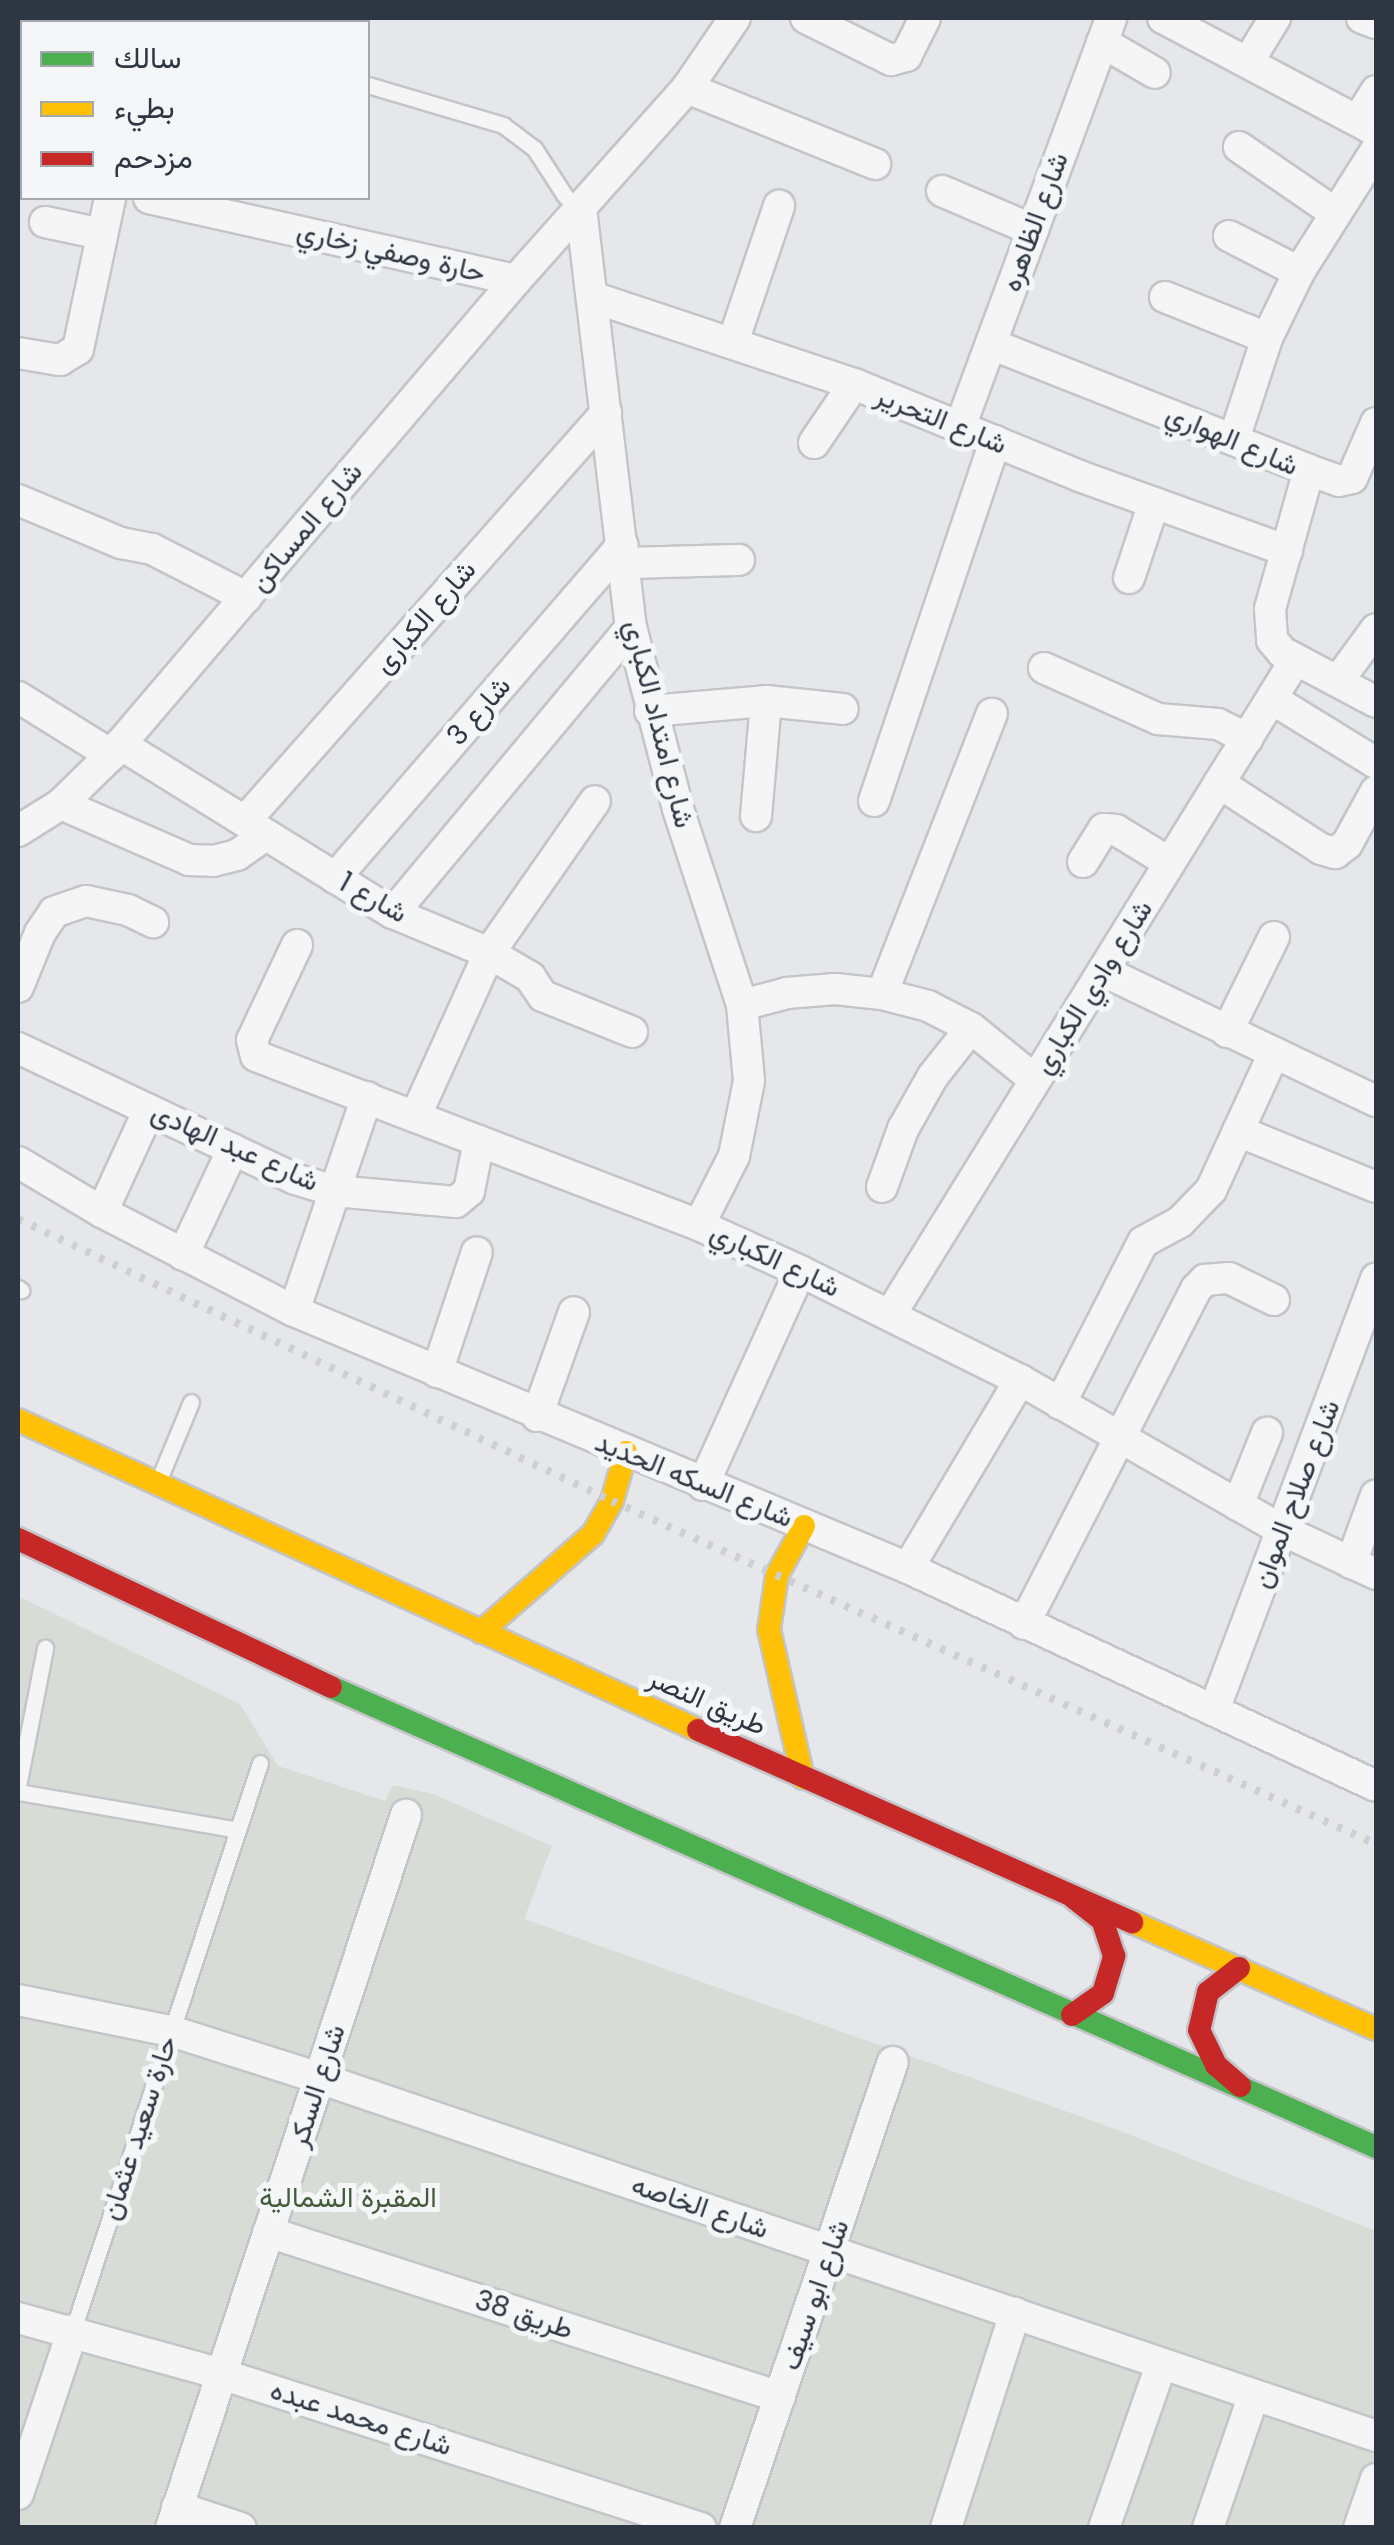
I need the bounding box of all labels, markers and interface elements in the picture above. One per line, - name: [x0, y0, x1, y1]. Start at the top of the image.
- legend: [20, 20, 370, 200]
- text: سالك: [114, 36, 181, 79]
- text: بطيء: [114, 86, 175, 129]
- text: مزدحم: [114, 136, 193, 179]
- street label: شارع الظاهره: [994, 148, 1076, 296]
- street label: حارة وصفي زخاري: [294, 214, 488, 290]
- street label: شارع التحرير: [870, 378, 1012, 462]
- street label: شارع الهواري: [1161, 397, 1303, 483]
- street label: شارع المساكن: [242, 456, 370, 598]
- street label: شارع الكبارى: [367, 554, 483, 680]
- street label: شارع امتداد الكباري: [617, 617, 701, 831]
- street label: شارع 3: [440, 670, 518, 752]
- street label: شارع 1: [333, 866, 413, 930]
- street label: شارع وادي الكباري: [1026, 894, 1160, 1080]
- street label: شارع عبد الهادى: [146, 1095, 324, 1199]
- street label: شارع الكباري: [705, 1215, 845, 1305]
- street label: شارع صلاح الموان: [1245, 1395, 1347, 1593]
- street label: شارع السكه الحديد: [590, 1425, 798, 1535]
- street label: طريق النصر: [643, 1661, 771, 1743]
- street label: شارع السكر: [281, 2020, 353, 2152]
- street label: حارة سعيد عثمان: [93, 2032, 185, 2224]
- street label: شارع الخاصه: [627, 2168, 773, 2246]
- park label: المقبرة الشمالية: [259, 2181, 437, 2215]
- street label: شارع ابو سيف: [774, 2215, 856, 2375]
- street label: طريق 38: [471, 2283, 577, 2347]
- street label: شارع محمد عبده: [266, 2373, 456, 2463]

